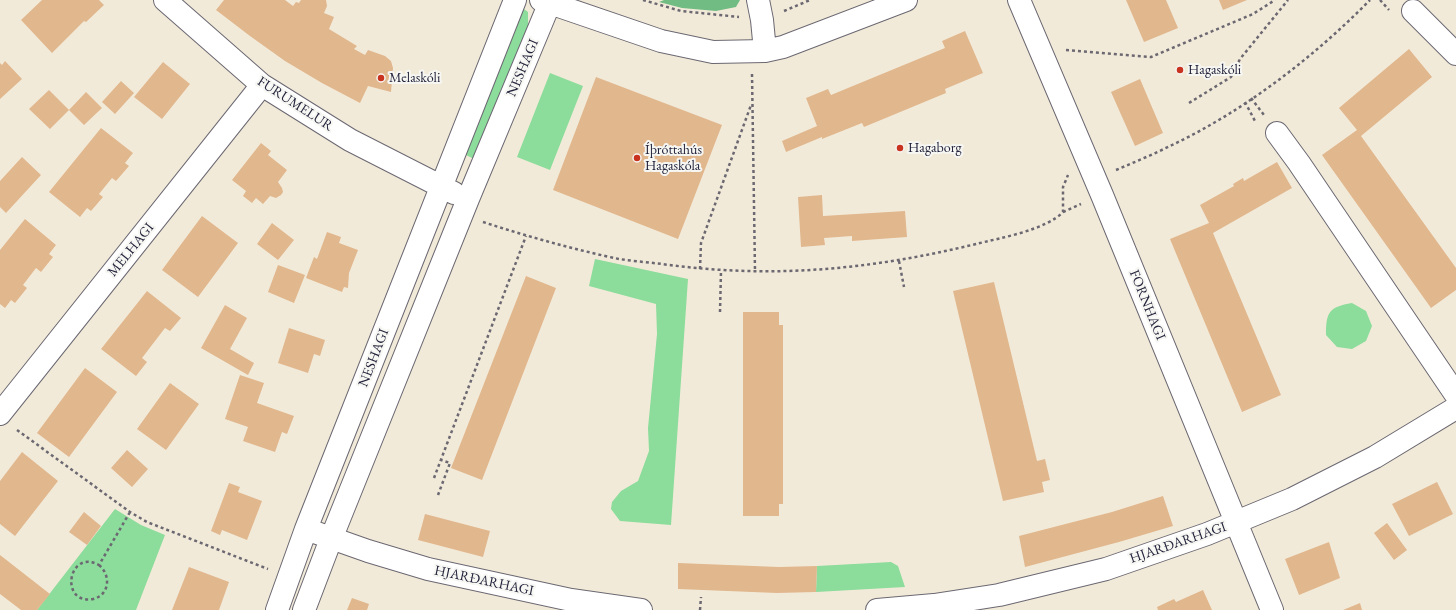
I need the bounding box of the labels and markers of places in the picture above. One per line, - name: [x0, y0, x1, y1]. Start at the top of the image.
- place label: Hagaskóli: [1188, 62, 1241, 78]
- marker: Hagaskóli: [1175, 65, 1185, 75]
- place label: Melaskóli: [389, 70, 440, 86]
- marker: Melaskóli: [376, 73, 386, 83]
- place label: Hagaborg: [908, 140, 962, 156]
- place label: Íþróttahús Hagaskóla: [645, 142, 702, 174]
- marker: Hagaborg: [895, 143, 905, 153]
- marker: Íþróttahús Hagaskóla: [632, 153, 642, 163]

